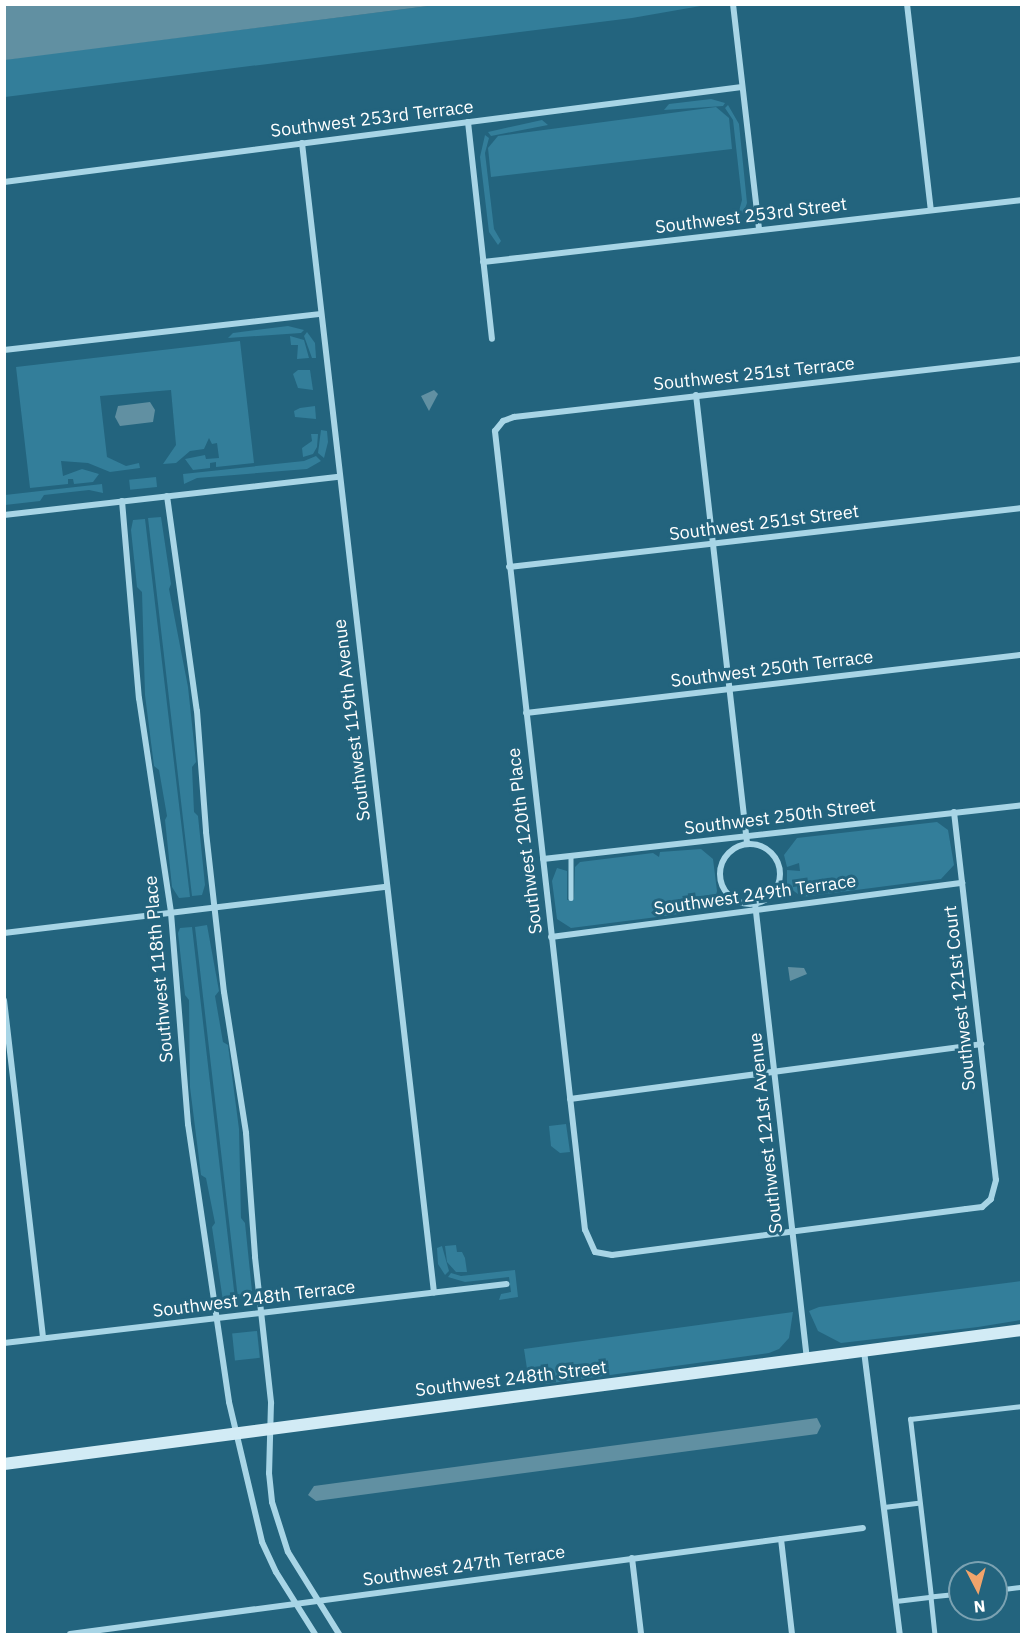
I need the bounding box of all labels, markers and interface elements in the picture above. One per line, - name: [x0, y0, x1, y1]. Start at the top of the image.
- street label: Southwest 253rd Terrace: [269, 96, 475, 142]
- street label: Southwest 253rd Street: [654, 194, 848, 238]
- street label: Southwest 251st Terrace: [652, 353, 856, 395]
- street label: Southwest 251st Street: [668, 501, 860, 545]
- street label: Southwest 119th Avenue: [329, 618, 375, 822]
- street label: Southwest 250th Terrace: [670, 646, 874, 692]
- street label: Southwest 120th Place: [503, 747, 547, 935]
- street label: Southwest 250th Street: [683, 795, 877, 839]
- street label: Southwest 249th Terrace: [653, 870, 857, 920]
- street label: Southwest 118th Place: [140, 875, 178, 1063]
- street label: Southwest 121st Court: [940, 904, 980, 1092]
- street label: Southwest 121st Avenue: [745, 1032, 787, 1234]
- street label: Southwest 248th Terrace: [152, 1276, 356, 1322]
- street label: Southwest 248th Street: [414, 1357, 608, 1401]
- street label: Southwest 247th Terrace: [362, 1541, 566, 1591]
- north arrow: [948, 1561, 1008, 1621]
- text: N: [973, 1596, 986, 1617]

